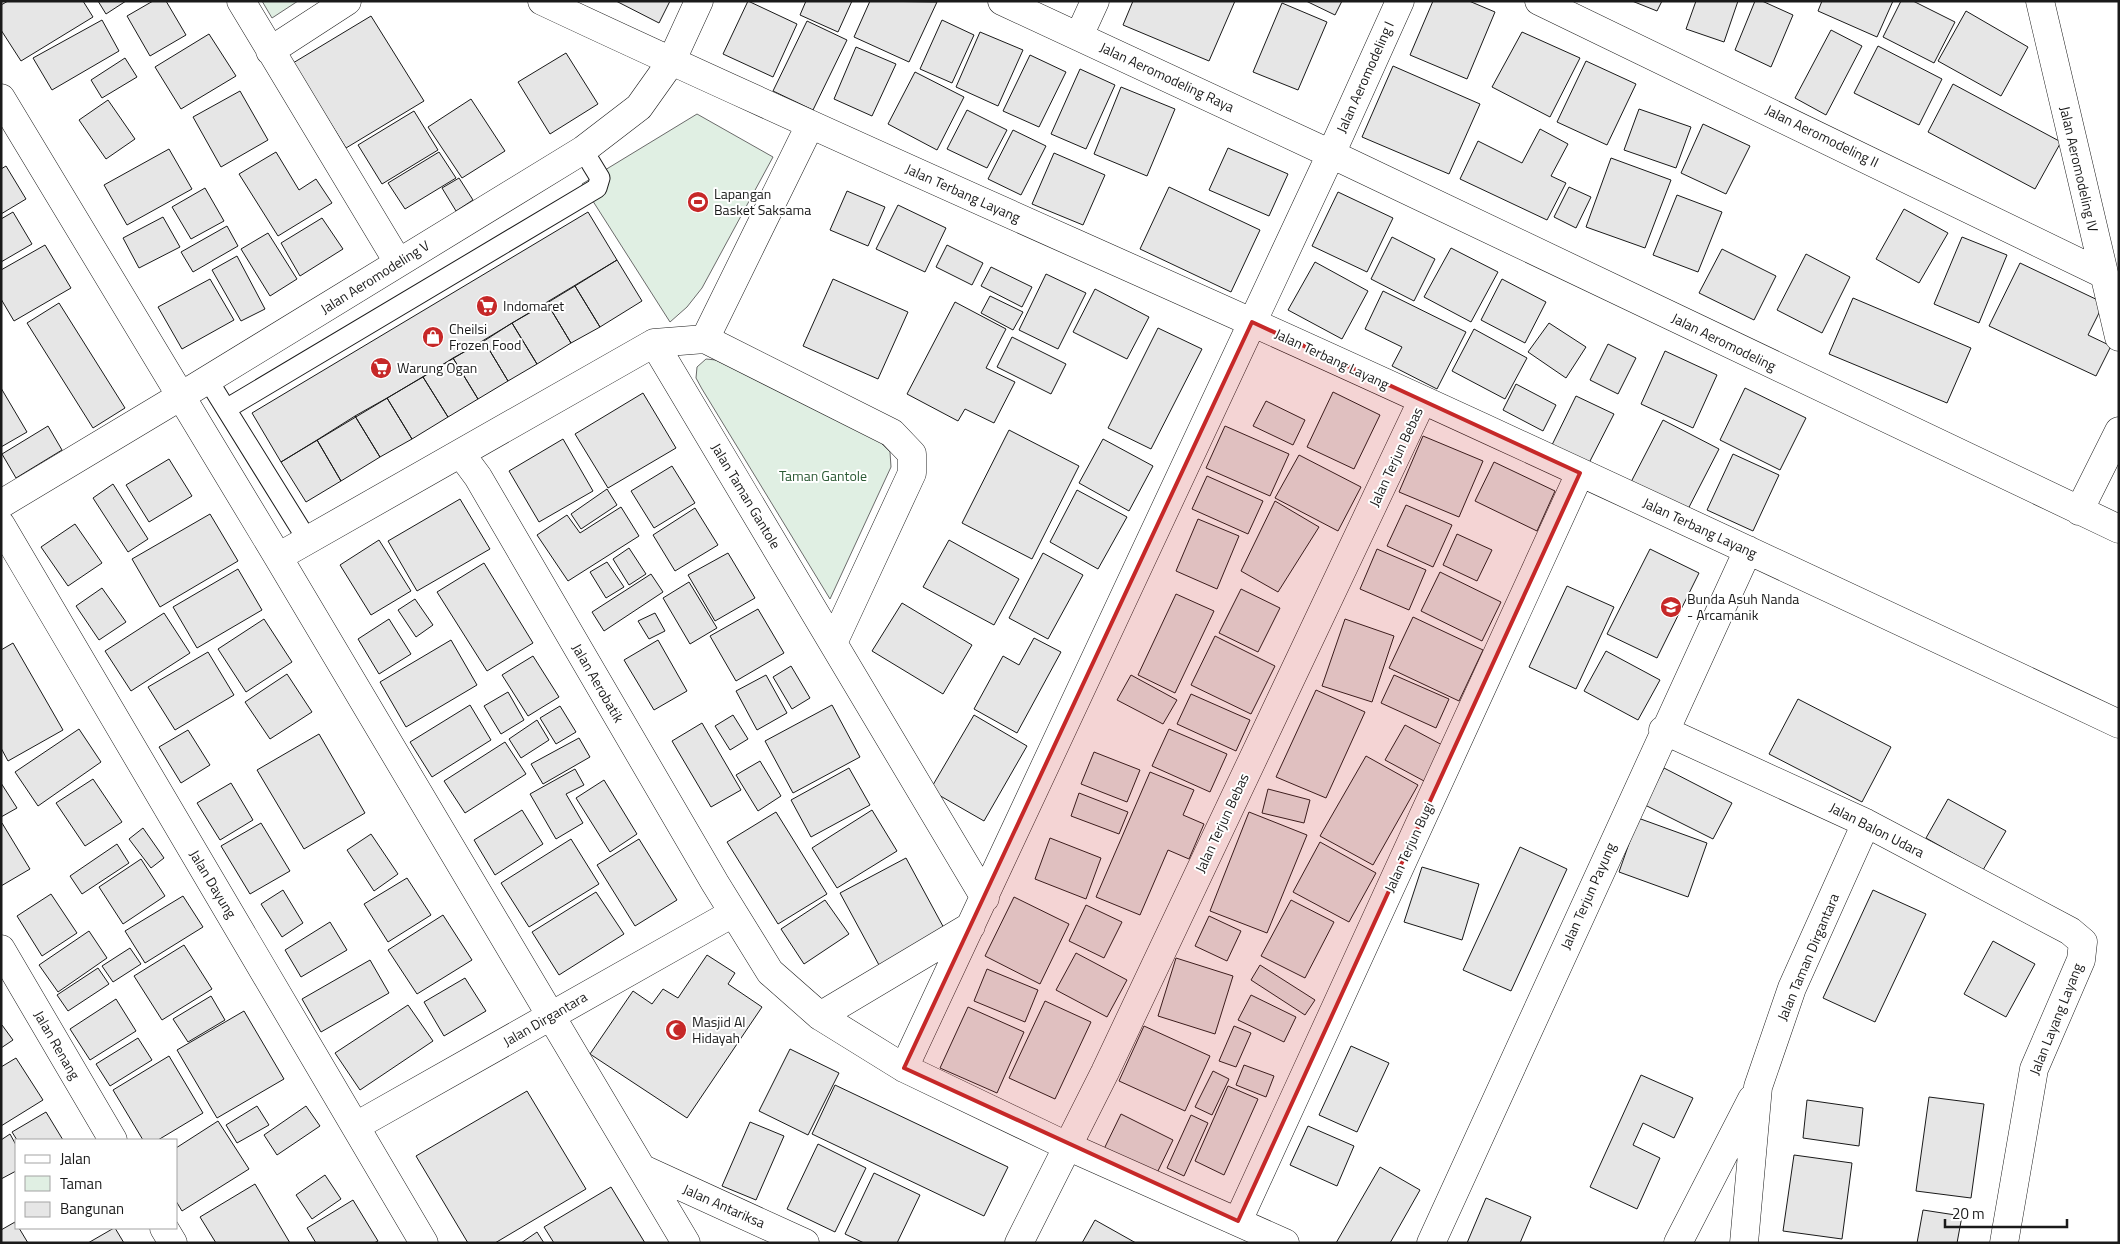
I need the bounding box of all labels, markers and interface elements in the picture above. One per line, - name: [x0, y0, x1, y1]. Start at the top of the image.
- street label: Jalan Aeromodeling I: [1330, 18, 1399, 136]
- street label: Jalan Aeromodeling Raya: [1097, 36, 1238, 117]
- street label: Jalan Aeromodeling II: [1762, 99, 1882, 172]
- street label: Jalan Aeromodeling IV: [2055, 104, 2104, 234]
- street label: Jalan Terbang Layang: [902, 158, 1024, 227]
- place label: Lapangan Basket Saksama: [714, 183, 811, 220]
- sports icon: Lapangan Basket Saksama: [686, 190, 710, 214]
- street label: Jalan Aeromodeling V: [316, 235, 433, 319]
- supermarket icon: Indomaret: [475, 294, 499, 318]
- place label: Indomaret: [503, 295, 564, 316]
- street label: Jalan Aeromodeling: [1668, 307, 1780, 376]
- place label: Cheilsi Frozen Food: [449, 318, 521, 355]
- street label: Jalan Terbang Layang: [1272, 323, 1393, 394]
- shop icon: Cheilsi Frozen Food: [421, 325, 445, 349]
- supermarket icon: Warung Ogan: [369, 356, 393, 380]
- place label: Warung Ogan: [397, 357, 477, 378]
- street label: Jalan Terjun Bebas: [1363, 404, 1428, 510]
- street label: Jalan Taman Gantole: [707, 439, 786, 553]
- park label: Taman Gantole: [779, 465, 867, 486]
- street label: Jalan Terbang Layang: [1640, 492, 1761, 563]
- place label: Bunda Asuh Nanda - Arcamanik: [1687, 588, 1799, 625]
- school or university icon: Bunda Asuh Nanda - Arcamanik: [1659, 595, 1683, 619]
- street label: Jalan Aerobatik: [567, 639, 630, 727]
- street label: Jalan Terjun Bebas: [1189, 770, 1254, 876]
- street label: Jalan Balon Udara: [1826, 797, 1928, 863]
- street label: Jalan Terjun Bugi: [1378, 798, 1439, 895]
- street label: Jalan Terjun Payung: [1555, 839, 1621, 953]
- street label: Jalan Dayung: [185, 845, 242, 922]
- street label: Jalan Taman Dirgantara: [1771, 890, 1844, 1024]
- street label: Jalan Layang Layang: [2024, 960, 2088, 1078]
- street label: Jalan Dirgantara: [499, 986, 591, 1051]
- street label: Jalan Renang: [29, 1006, 86, 1083]
- place label: Masjid Al Hidayah: [692, 1011, 745, 1048]
- mosque icon: Masjid Al Hidayah: [664, 1018, 688, 1042]
- legend: [15, 1139, 178, 1229]
- text: Jalan: [60, 1147, 91, 1170]
- text: Taman: [60, 1172, 102, 1195]
- street label: Jalan Antariksa: [680, 1178, 769, 1233]
- scale bar: [1945, 1196, 2068, 1228]
- text: Bangunan: [60, 1197, 124, 1220]
- text: 20 m: [1952, 1202, 1985, 1225]

